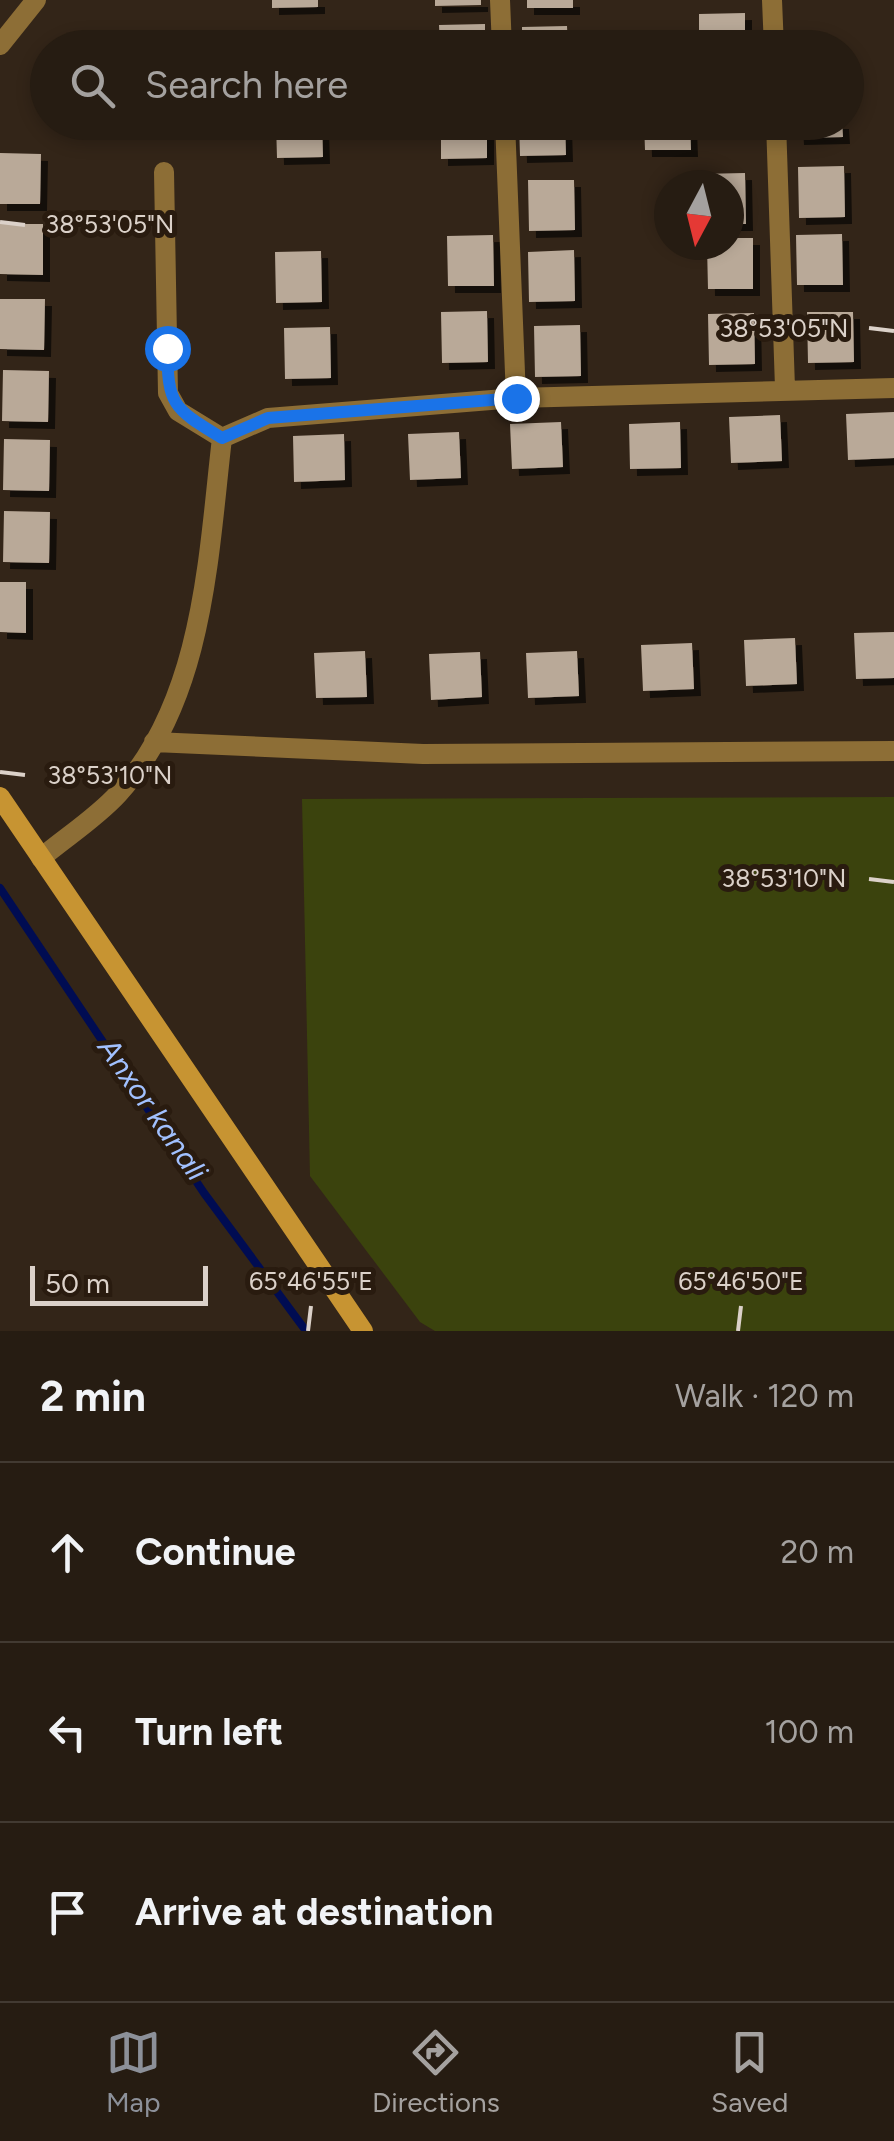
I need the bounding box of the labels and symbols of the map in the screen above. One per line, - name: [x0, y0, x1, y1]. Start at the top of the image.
- north arrow: [654, 170, 744, 260]
- text: 38°53'05"N: [46, 209, 174, 239]
- text: 38°53'05"N: [720, 313, 848, 343]
- route start: [145, 326, 191, 372]
- route end: [494, 376, 540, 422]
- text: 38°53'10"N: [48, 760, 172, 790]
- text: 38°53'10"N: [722, 863, 846, 893]
- water label: Anxor kanali: [90, 1030, 216, 1188]
- scale bar: [30, 1261, 208, 1306]
- text: 65°46'55"E: [249, 1266, 373, 1296]
- text: 65°46'50"E: [678, 1266, 804, 1296]

